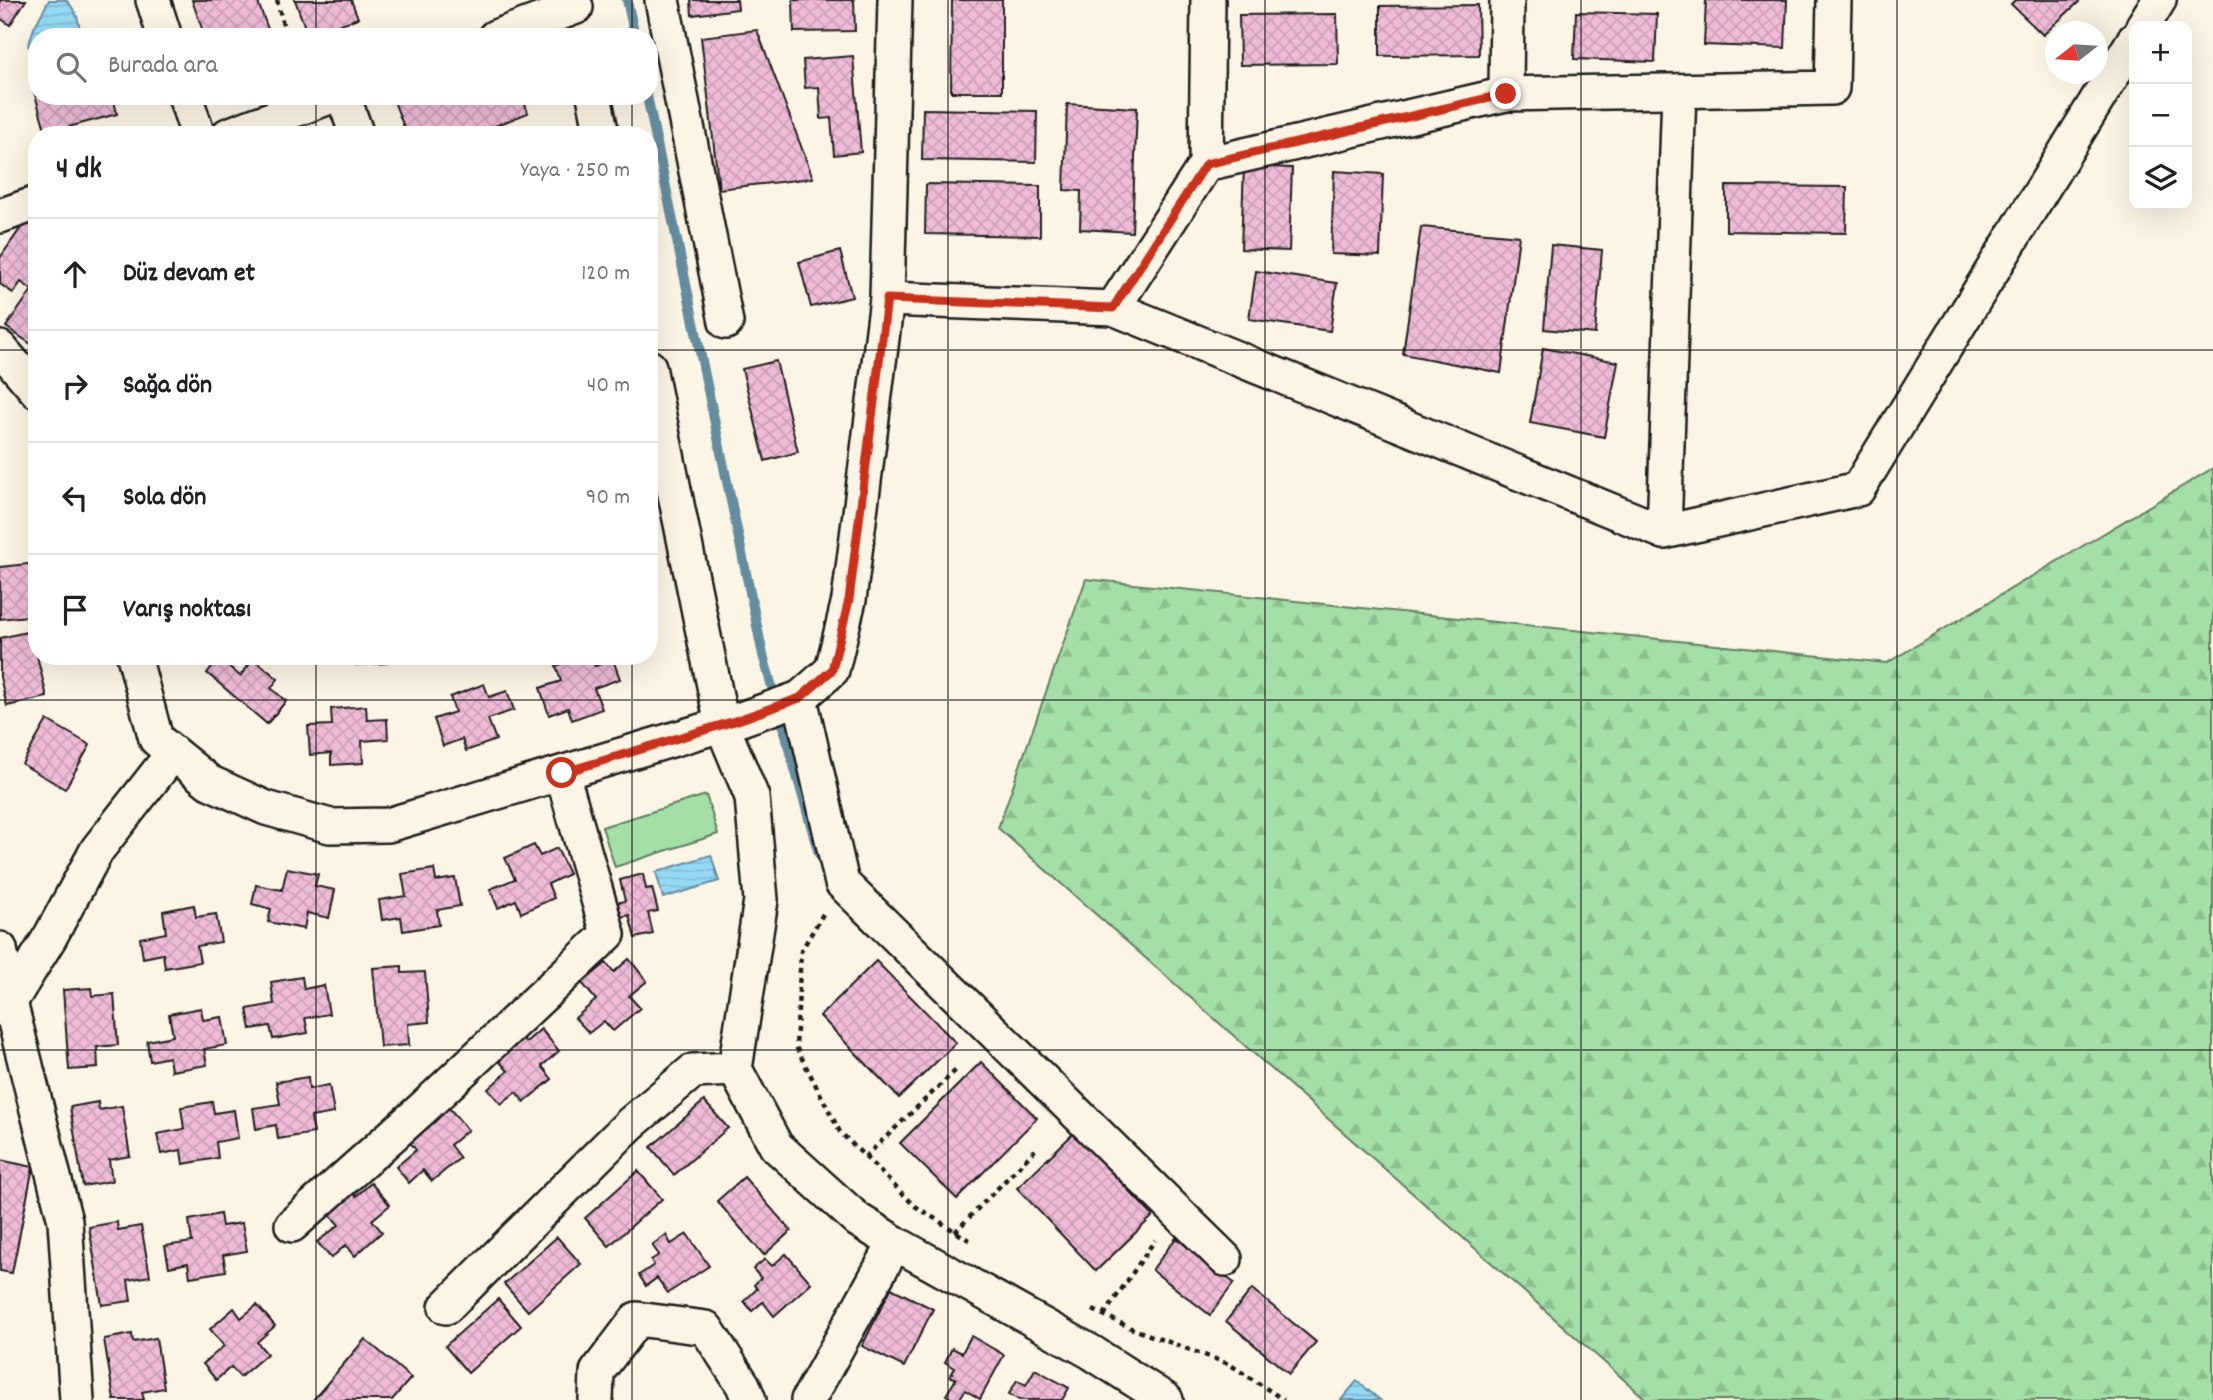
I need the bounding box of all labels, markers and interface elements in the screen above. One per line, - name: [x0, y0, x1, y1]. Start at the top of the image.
- north arrow: [2045, 21, 2108, 84]
- map controls: [2129, 21, 2192, 210]
- button: +: [2129, 21, 2192, 84]
- search box: [28, 28, 658, 105]
- icon: search: [52, 48, 90, 86]
- text: Burada ara: [108, 48, 218, 85]
- route end: [1490, 78, 1521, 109]
- button: −: [2129, 84, 2192, 147]
- button: layers: [2129, 147, 2192, 210]
- text: 4 dk: [56, 150, 102, 193]
- text: Yaya · 250 m: [521, 155, 630, 188]
- icon: ahead: [56, 255, 94, 293]
- text: Düz devam et: [123, 256, 255, 293]
- text: 120 m: [581, 258, 630, 291]
- icon: right: [56, 367, 94, 405]
- text: Sağa dön: [123, 368, 212, 405]
- text: 40 m: [587, 370, 630, 403]
- icon: left: [56, 479, 94, 517]
- text: Sola dön: [123, 480, 206, 517]
- text: 90 m: [586, 482, 630, 515]
- icon: arrive: [56, 591, 94, 629]
- text: Varış noktası: [123, 592, 251, 629]
- route start: [546, 757, 577, 788]

